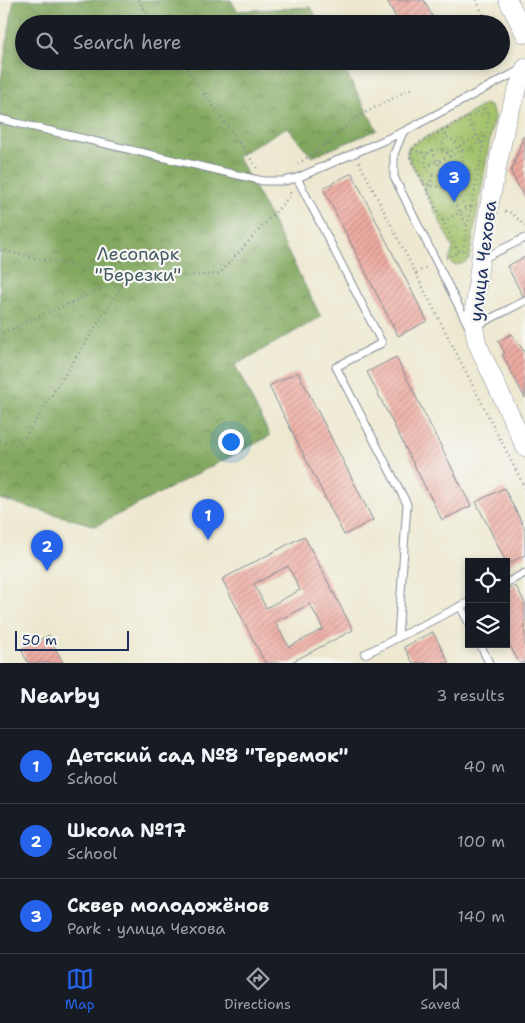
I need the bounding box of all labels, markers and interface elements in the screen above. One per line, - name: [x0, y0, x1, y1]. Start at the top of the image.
- search box: [15, 15, 510, 70]
- icon: search: [33, 29, 61, 57]
- text: Search here: [73, 30, 182, 55]
- pin: 3: [438, 161, 470, 202]
- street label: улица Чехова: [464, 199, 502, 323]
- park label: Лесопарк "Березки": [95, 242, 181, 287]
- your location: [218, 429, 244, 455]
- pin: 1: [192, 499, 224, 540]
- pin: 2: [31, 530, 63, 571]
- map controls: [465, 558, 510, 648]
- button: locate: [465, 558, 510, 603]
- button: layers: [465, 603, 510, 648]
- scale bar: [15, 628, 129, 651]
- text: 50 m: [22, 631, 57, 649]
- text: Nearby: [20, 682, 100, 710]
- text: 3 results: [436, 685, 505, 706]
- text: Детский сад №8 "Теремок": [67, 743, 349, 768]
- text: 1: [32, 756, 40, 777]
- text: 40 m: [463, 756, 505, 777]
- text: School: [67, 768, 117, 789]
- text: Школа №17: [67, 818, 186, 843]
- text: 2: [30, 831, 42, 852]
- text: 100 m: [457, 831, 505, 852]
- text: School: [67, 843, 117, 864]
- text: Сквер молодожёнов: [67, 893, 269, 918]
- text: 3: [30, 906, 42, 927]
- text: 140 m: [458, 906, 505, 927]
- text: Park · улица Чехова: [67, 918, 225, 939]
- tab: Map: [65, 965, 95, 1013]
- tab: Directions: [224, 965, 291, 1013]
- tab: Saved: [421, 965, 460, 1013]

